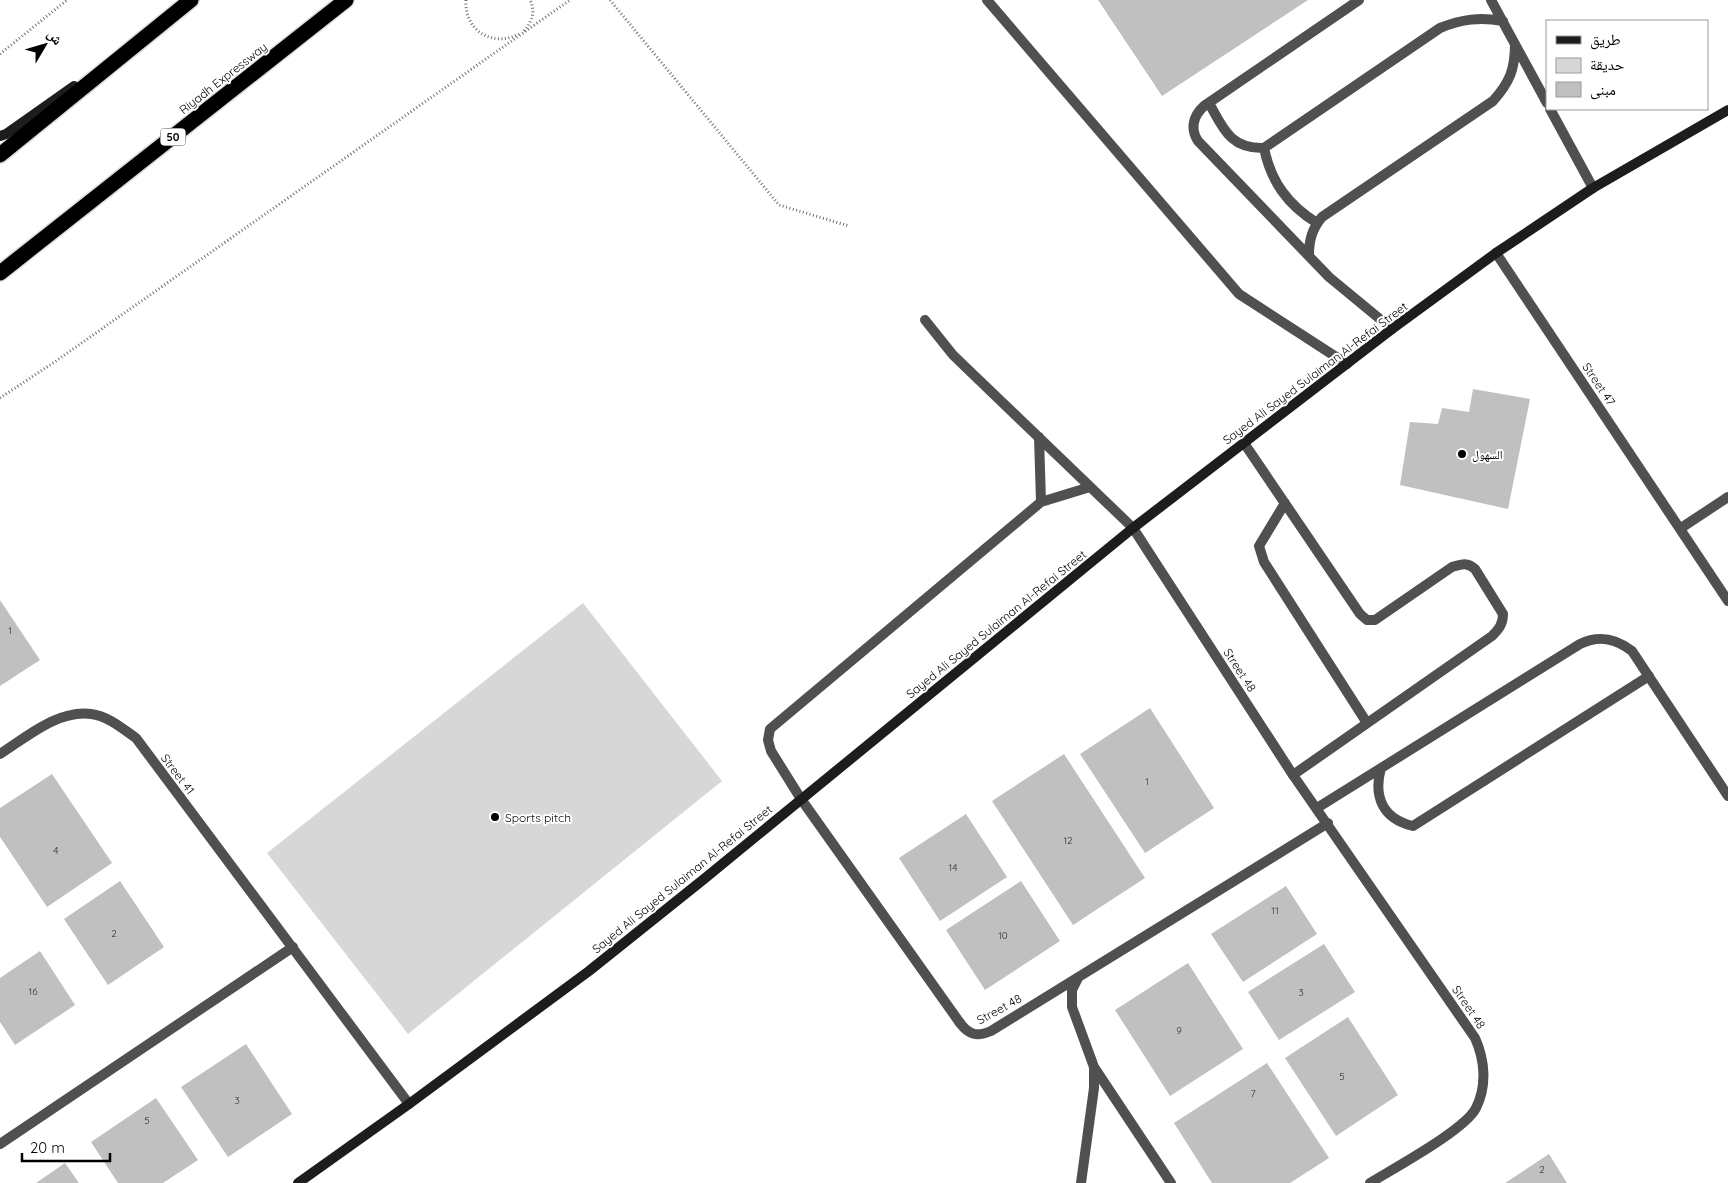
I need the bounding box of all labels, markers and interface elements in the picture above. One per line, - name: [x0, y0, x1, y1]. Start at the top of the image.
- north arrow: [20, 20, 70, 70]
- legend: [1546, 20, 1708, 110]
- text: ش: [44, 26, 67, 49]
- text: طريق: [1590, 30, 1621, 50]
- street label: Riyadh Expressway: [176, 39, 270, 117]
- text: حديقة: [1590, 55, 1625, 74]
- text: مبنى: [1590, 80, 1616, 100]
- road number: 50: [160, 128, 186, 146]
- street label: Sayed Ali Sayed Sulaiman Al-Refai Street: [1220, 299, 1410, 447]
- street label: Street 47: [1579, 360, 1619, 408]
- place label: السهول: [1472, 447, 1503, 462]
- marker: السهول: [1456, 448, 1468, 460]
- street label: Sayed Ali Sayed Sulaiman Al-Refai Street: [903, 547, 1089, 701]
- house number: 1: [8, 624, 12, 637]
- street label: Street 48: [1220, 645, 1260, 695]
- street label: Street 41: [158, 751, 198, 797]
- house number: 1: [1145, 775, 1149, 788]
- street label: Sayed Ali Sayed Sulaiman Al-Refai Street: [589, 802, 775, 956]
- place label: Sports pitch: [505, 810, 571, 825]
- marker: Sports pitch: [489, 811, 501, 823]
- house number: 12: [1063, 834, 1073, 847]
- house number: 4: [53, 844, 59, 857]
- house number: 14: [949, 861, 957, 874]
- house number: 11: [1271, 904, 1279, 917]
- house number: 2: [111, 927, 117, 940]
- house number: 10: [998, 929, 1008, 942]
- street label: Street 48: [1449, 983, 1489, 1031]
- house number: 16: [28, 985, 38, 998]
- house number: 3: [1298, 986, 1304, 999]
- street label: Street 48: [974, 991, 1024, 1027]
- house number: 9: [1176, 1024, 1182, 1037]
- house number: 5: [1339, 1070, 1345, 1083]
- house number: 7: [1250, 1087, 1256, 1100]
- house number: 3: [234, 1094, 240, 1107]
- house number: 5: [144, 1114, 150, 1127]
- scale bar: [22, 1130, 110, 1162]
- text: 20 m: [30, 1138, 65, 1157]
- house number: 2: [1539, 1163, 1545, 1176]

